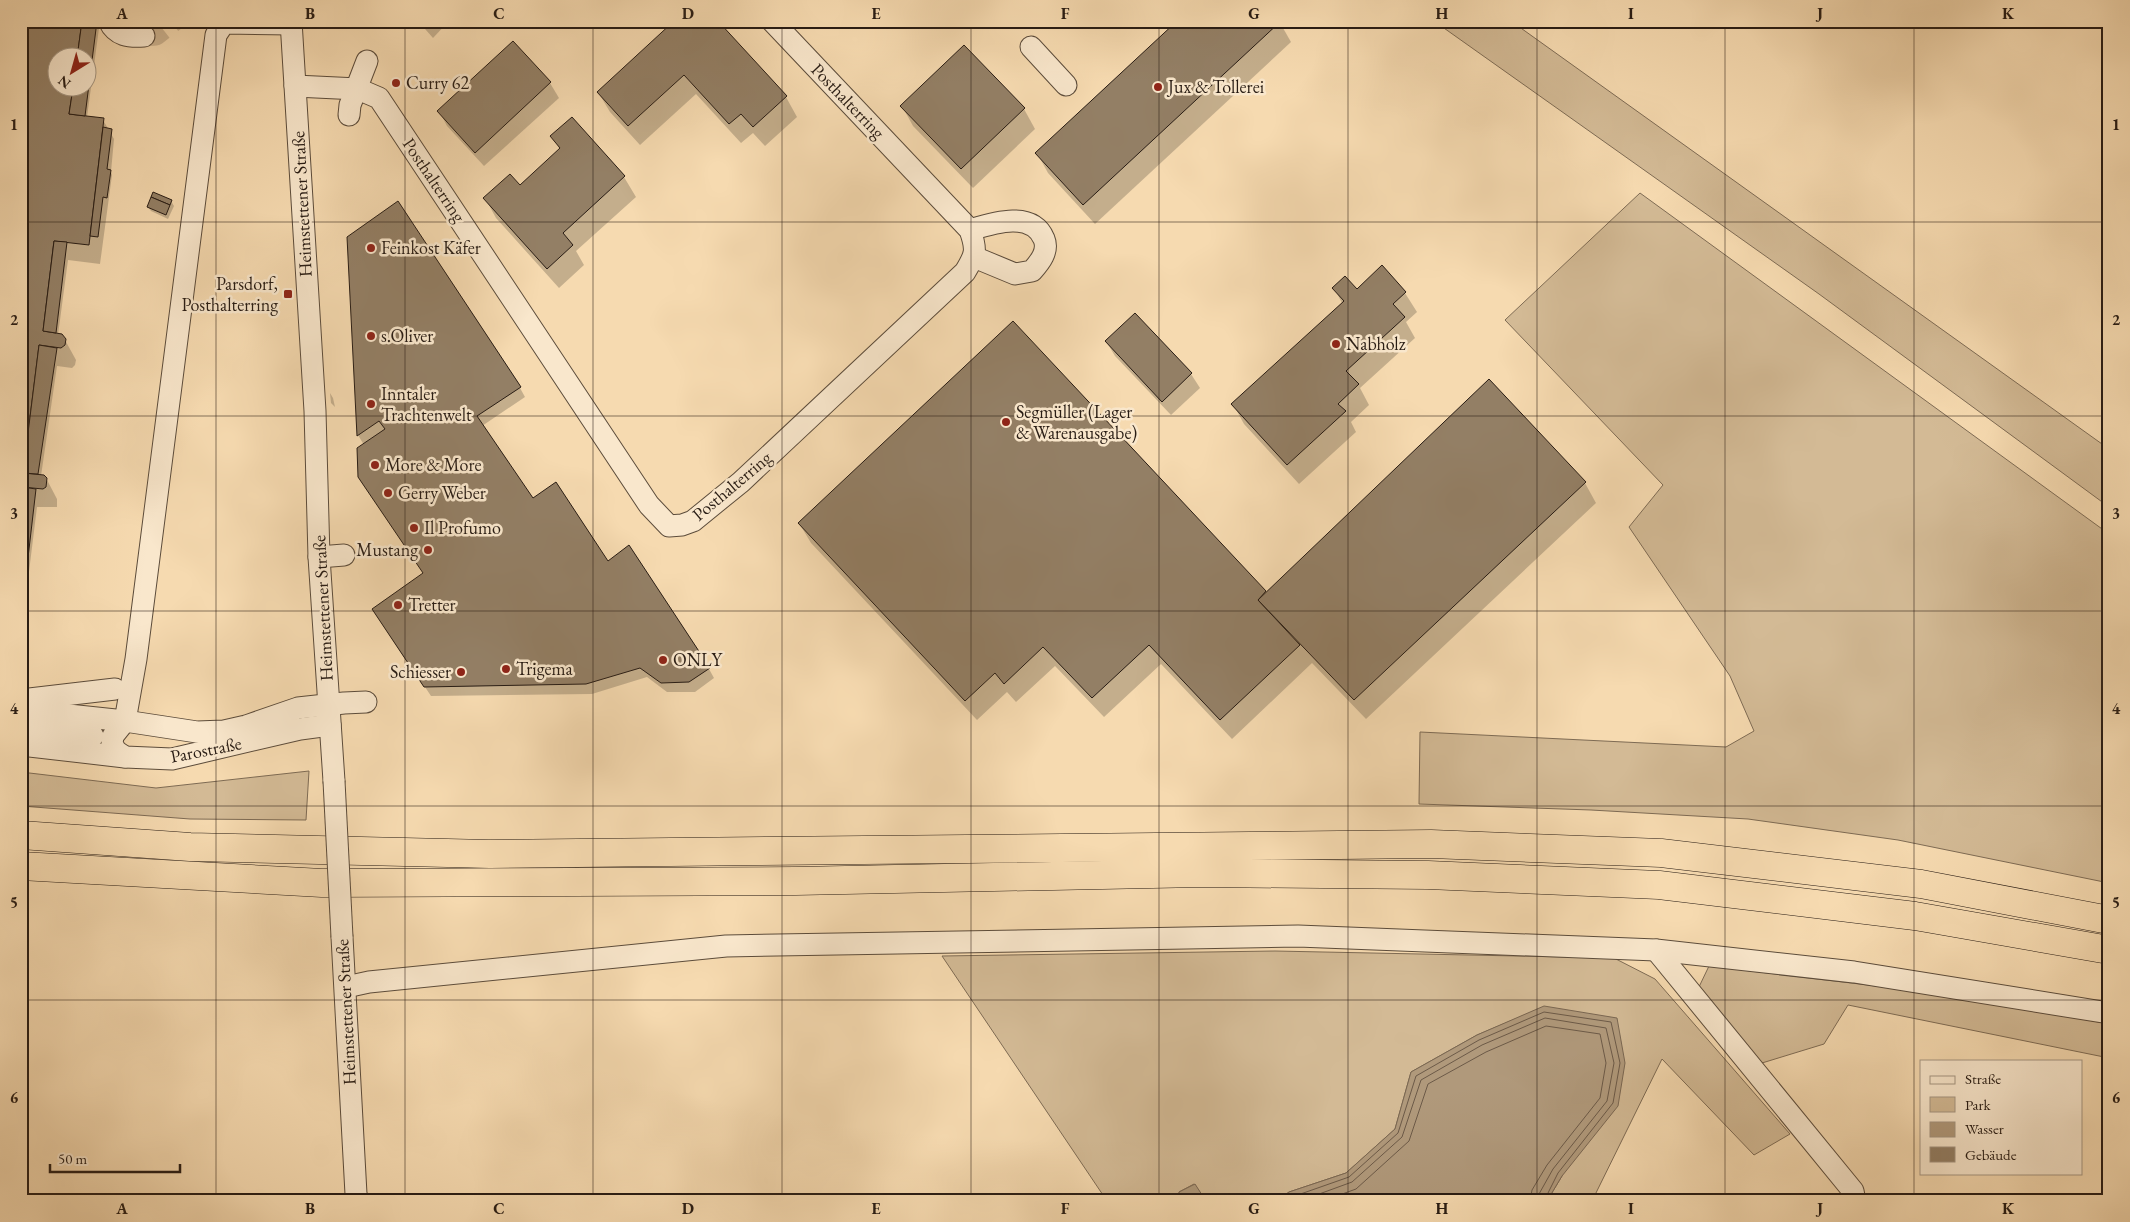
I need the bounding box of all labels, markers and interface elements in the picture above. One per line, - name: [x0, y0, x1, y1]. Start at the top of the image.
- text: A: [115, 3, 128, 24]
- text: B: [305, 3, 315, 24]
- text: C: [493, 3, 505, 24]
- text: D: [682, 3, 694, 24]
- text: E: [871, 3, 881, 24]
- text: F: [1061, 3, 1070, 24]
- text: G: [1248, 3, 1260, 24]
- text: H: [1436, 3, 1449, 24]
- text: I: [1628, 3, 1634, 24]
- text: J: [1815, 3, 1823, 24]
- text: K: [2002, 3, 2015, 24]
- north arrow: [48, 48, 98, 98]
- street label: Posthalterring: [807, 58, 890, 144]
- text: N: [54, 71, 74, 93]
- place label: Curry 62: [406, 71, 469, 94]
- place label: Jux & Tollerei: [1166, 75, 1265, 98]
- marker: Curry 62: [390, 77, 402, 89]
- marker: Jux & Tollerei: [1152, 81, 1164, 93]
- text: 1: [10, 114, 18, 135]
- text: 1: [2112, 114, 2120, 135]
- street label: Heimstettener Straße: [286, 130, 317, 278]
- street label: Posthalterring: [398, 133, 471, 226]
- place label: Feinkost Käfer: [381, 236, 481, 259]
- marker: Feinkost Käfer: [365, 242, 377, 254]
- place label: Parsdorf, Posthalterring: [181, 272, 278, 316]
- marker: Parsdorf, Posthalterring: [282, 288, 294, 300]
- text: 2: [10, 309, 19, 330]
- text: 2: [2112, 309, 2121, 330]
- place label: s.Oliver: [381, 324, 433, 347]
- marker: s.Oliver: [365, 330, 377, 342]
- place label: Nabholz: [1346, 332, 1406, 355]
- marker: Nabholz: [1330, 338, 1342, 350]
- place label: Inntaler Trachtenwelt: [381, 382, 472, 426]
- marker: Inntaler Trachtenwelt: [365, 398, 377, 410]
- place label: Segmüller (Lager & Warenausgabe): [1016, 400, 1137, 444]
- marker: Segmüller (Lager & Warenausgabe): [1000, 416, 1012, 428]
- street label: Posthalterring: [687, 446, 776, 525]
- place label: More & More: [385, 453, 481, 476]
- marker: More & More: [369, 459, 381, 471]
- place label: Gerry Weber: [398, 481, 486, 504]
- marker: Gerry Weber: [382, 487, 394, 499]
- text: 3: [10, 503, 18, 524]
- text: 3: [2112, 503, 2120, 524]
- place label: Il Profumo: [424, 516, 501, 539]
- marker: Il Profumo: [408, 522, 420, 534]
- street label: Heimstettener Straße: [307, 534, 338, 682]
- place label: Mustang: [356, 538, 418, 561]
- marker: Mustang: [422, 544, 434, 556]
- place label: Tretter: [408, 593, 456, 616]
- marker: Tretter: [392, 599, 404, 611]
- place label: ONLY: [673, 648, 724, 671]
- marker: ONLY: [657, 654, 669, 666]
- place label: Trigema: [516, 657, 574, 680]
- place label: Schiesser: [390, 660, 451, 683]
- marker: Trigema: [500, 663, 512, 675]
- marker: Schiesser: [455, 666, 467, 678]
- text: 4: [10, 698, 19, 719]
- text: 4: [2112, 698, 2121, 719]
- street label: Parostraße: [168, 731, 243, 768]
- text: 5: [10, 892, 18, 913]
- text: 5: [2112, 892, 2120, 913]
- street label: Heimstettener Straße: [330, 938, 361, 1086]
- legend: [1920, 1060, 2082, 1174]
- text: Straße: [1965, 1069, 2001, 1088]
- text: 6: [10, 1087, 19, 1108]
- text: 6: [2112, 1087, 2121, 1108]
- text: Park: [1965, 1095, 1992, 1114]
- text: Wasser: [1965, 1119, 2004, 1138]
- scale bar: [50, 1142, 180, 1174]
- text: Gebäude: [1965, 1145, 2017, 1164]
- text: 50 m: [58, 1149, 87, 1168]
- text: A: [115, 1198, 128, 1219]
- text: B: [305, 1198, 315, 1219]
- text: C: [493, 1198, 505, 1219]
- text: D: [682, 1198, 694, 1219]
- text: E: [871, 1198, 881, 1219]
- text: F: [1061, 1198, 1070, 1219]
- text: G: [1248, 1198, 1260, 1219]
- text: H: [1436, 1198, 1449, 1219]
- text: I: [1628, 1198, 1634, 1219]
- text: J: [1815, 1198, 1823, 1219]
- text: K: [2002, 1198, 2015, 1219]

